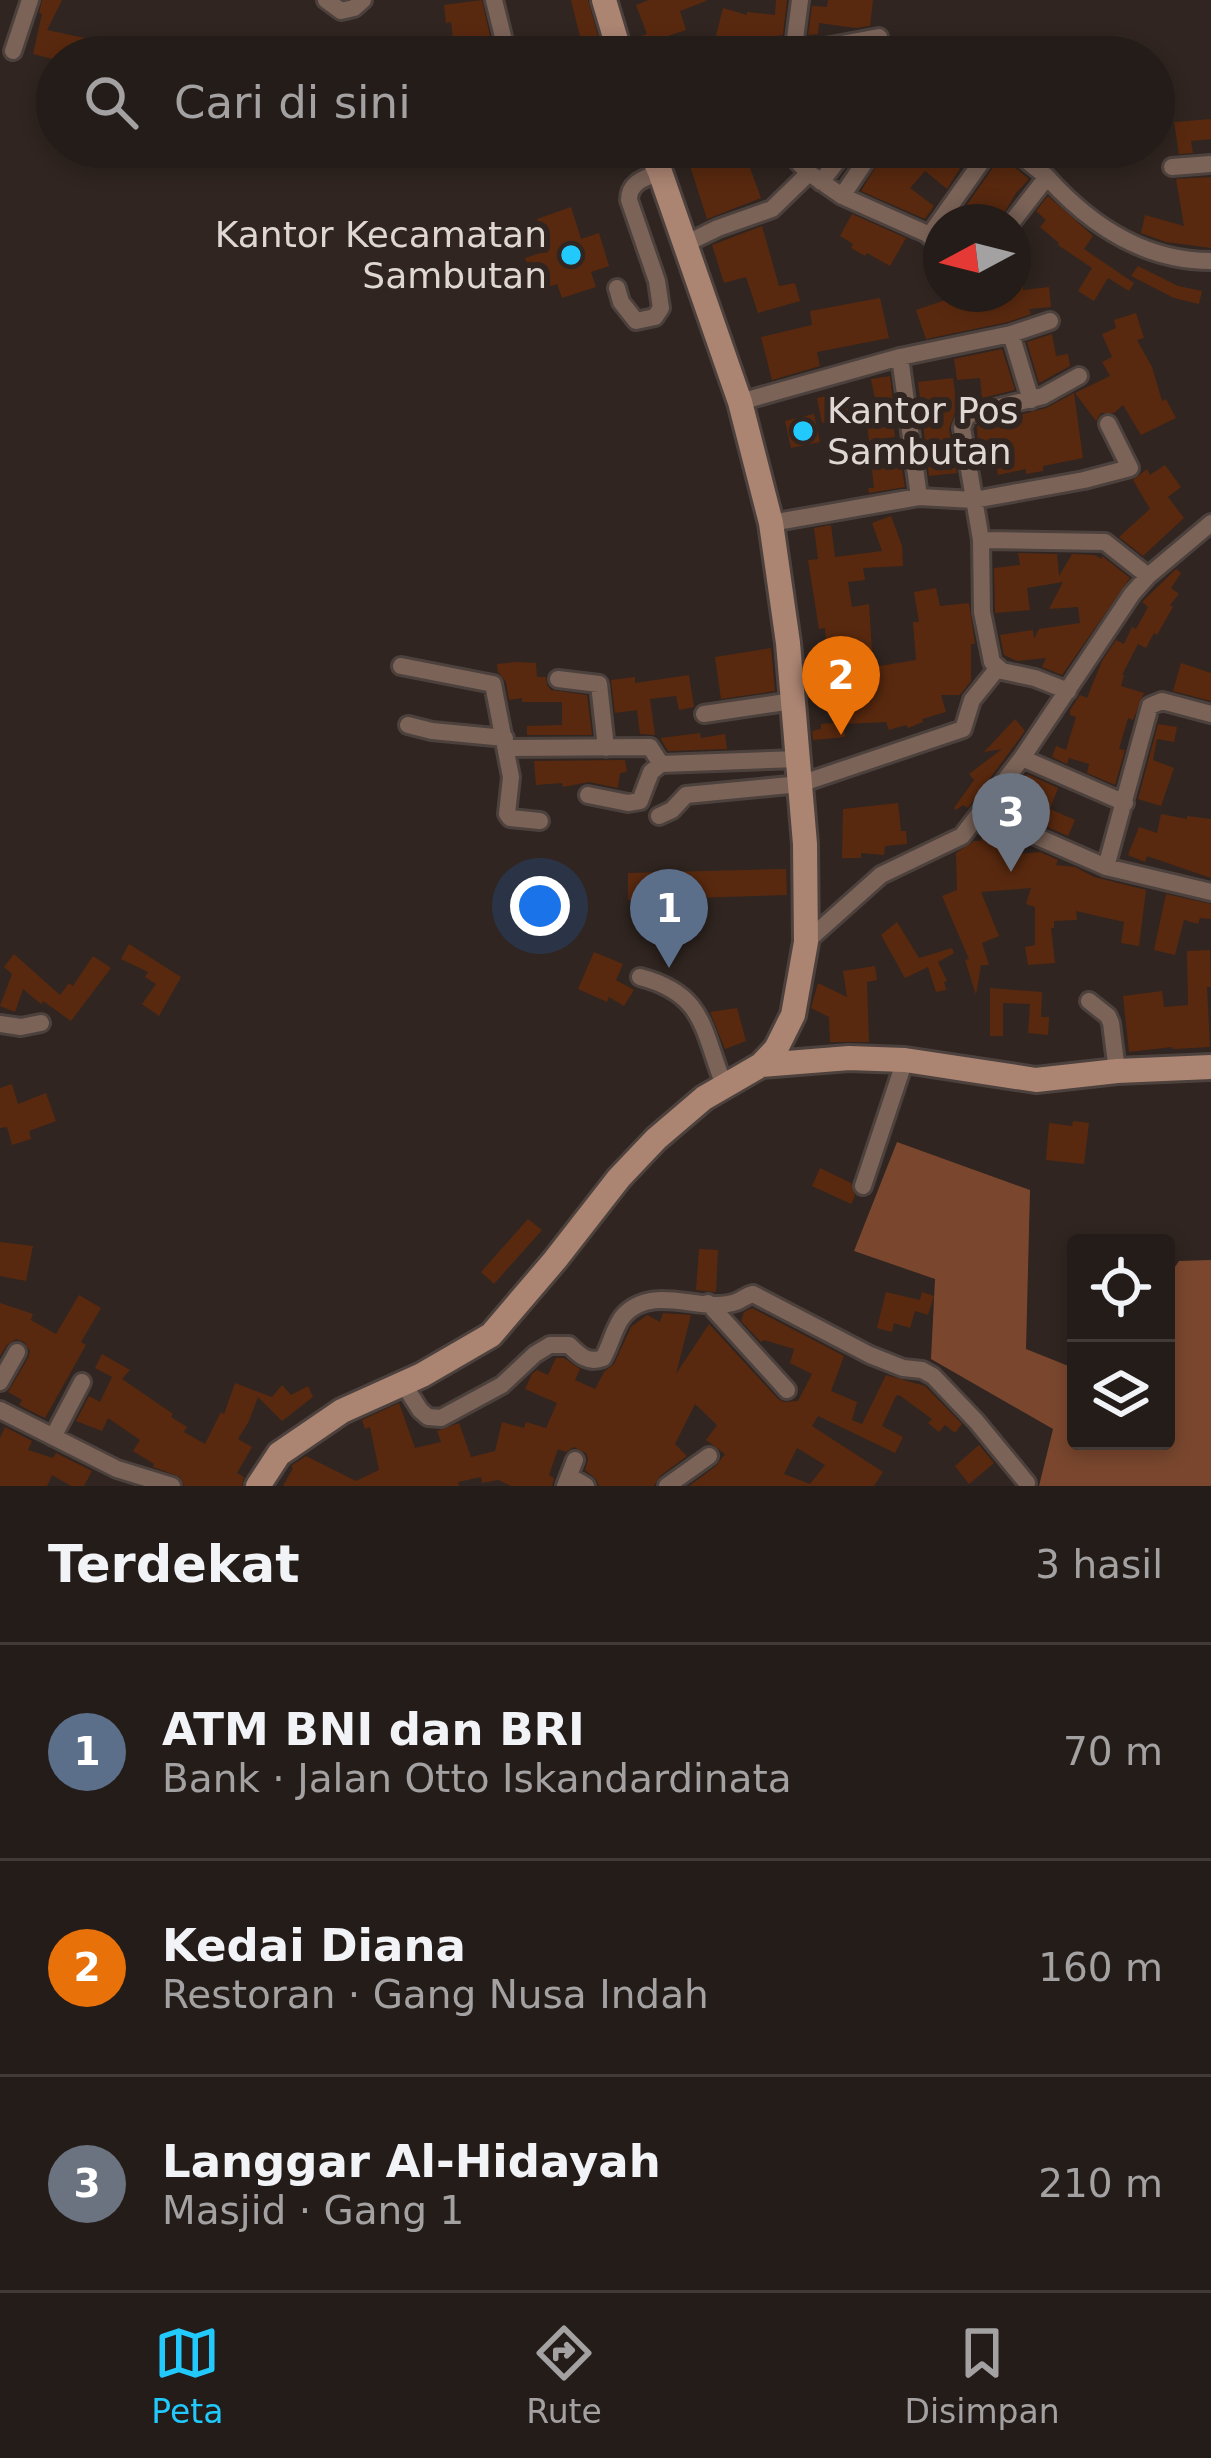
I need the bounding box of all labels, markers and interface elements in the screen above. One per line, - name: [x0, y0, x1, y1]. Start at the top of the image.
- search box: [36, 36, 1175, 168]
- icon: search: [78, 69, 144, 135]
- text: Cari di sini: [174, 76, 411, 129]
- north arrow: [923, 204, 1031, 312]
- place label: Kantor Kecamatan Sambutan: [215, 214, 547, 296]
- marker: Kantor Kecamatan Sambutan: [558, 242, 584, 268]
- place label: Kantor Pos Sambutan: [827, 390, 1018, 472]
- marker: Kantor Pos Sambutan: [790, 418, 816, 444]
- pin: 2: [802, 636, 880, 735]
- pin: 3: [972, 773, 1050, 872]
- pin: 1: [630, 869, 708, 968]
- your location: [510, 876, 570, 936]
- map controls: [1067, 1234, 1175, 1450]
- button: locate: [1067, 1234, 1175, 1342]
- button: layers: [1067, 1342, 1175, 1450]
- text: Terdekat: [48, 1535, 300, 1594]
- text: 3 hasil: [1035, 1542, 1163, 1587]
- text: ATM BNI dan BRI: [162, 1703, 585, 1756]
- text: 1: [73, 1729, 101, 1774]
- text: 70 m: [1063, 1729, 1163, 1774]
- text: Bank · Jalan Otto Iskandardinata: [162, 1756, 792, 1801]
- text: Kedai Diana: [162, 1919, 466, 1972]
- text: 2: [73, 1945, 101, 1990]
- text: 160 m: [1038, 1945, 1163, 1990]
- text: Restoran · Gang Nusa Indah: [162, 1972, 709, 2017]
- text: Langgar Al-Hidayah: [162, 2135, 661, 2188]
- text: 3: [73, 2161, 101, 2206]
- text: 210 m: [1038, 2161, 1163, 2206]
- text: Masjid · Gang 1: [162, 2188, 464, 2233]
- tab: Peta: [151, 2320, 224, 2431]
- tab: Rute: [526, 2320, 602, 2431]
- tab: Disimpan: [904, 2320, 1060, 2431]

